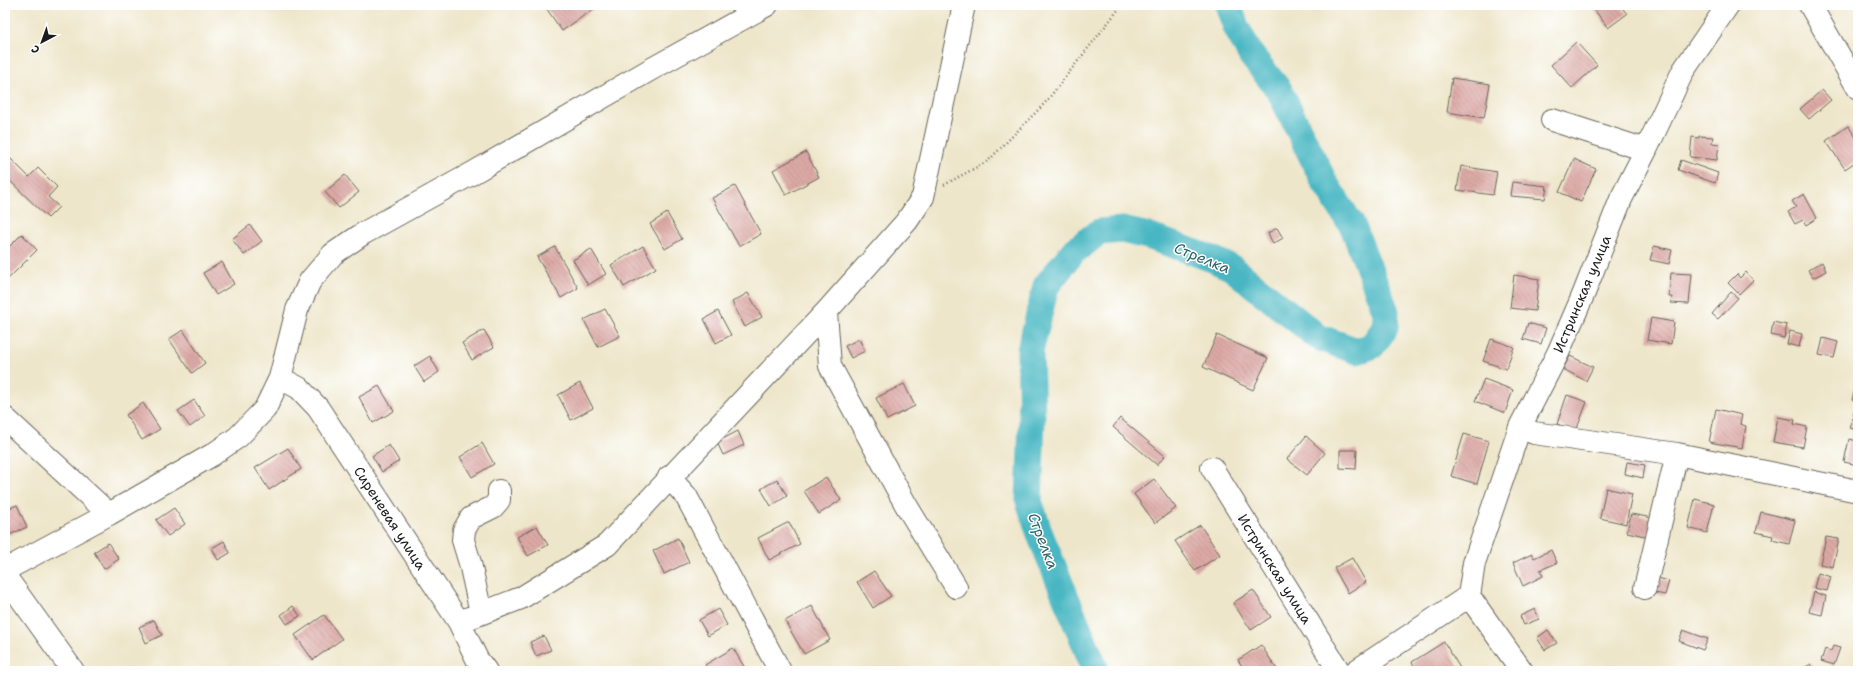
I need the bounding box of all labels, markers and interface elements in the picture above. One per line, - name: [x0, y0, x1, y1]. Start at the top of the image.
- north arrow: [22, 22, 62, 62]
- text: С: [28, 41, 43, 57]
- street label: Истринская улица: [1549, 232, 1615, 356]
- water label: Стрелка: [1171, 238, 1233, 278]
- street label: Сиреневая улица: [350, 463, 430, 573]
- water label: Стрелка: [1023, 510, 1063, 572]
- street label: Истринская улица: [1234, 511, 1316, 628]

